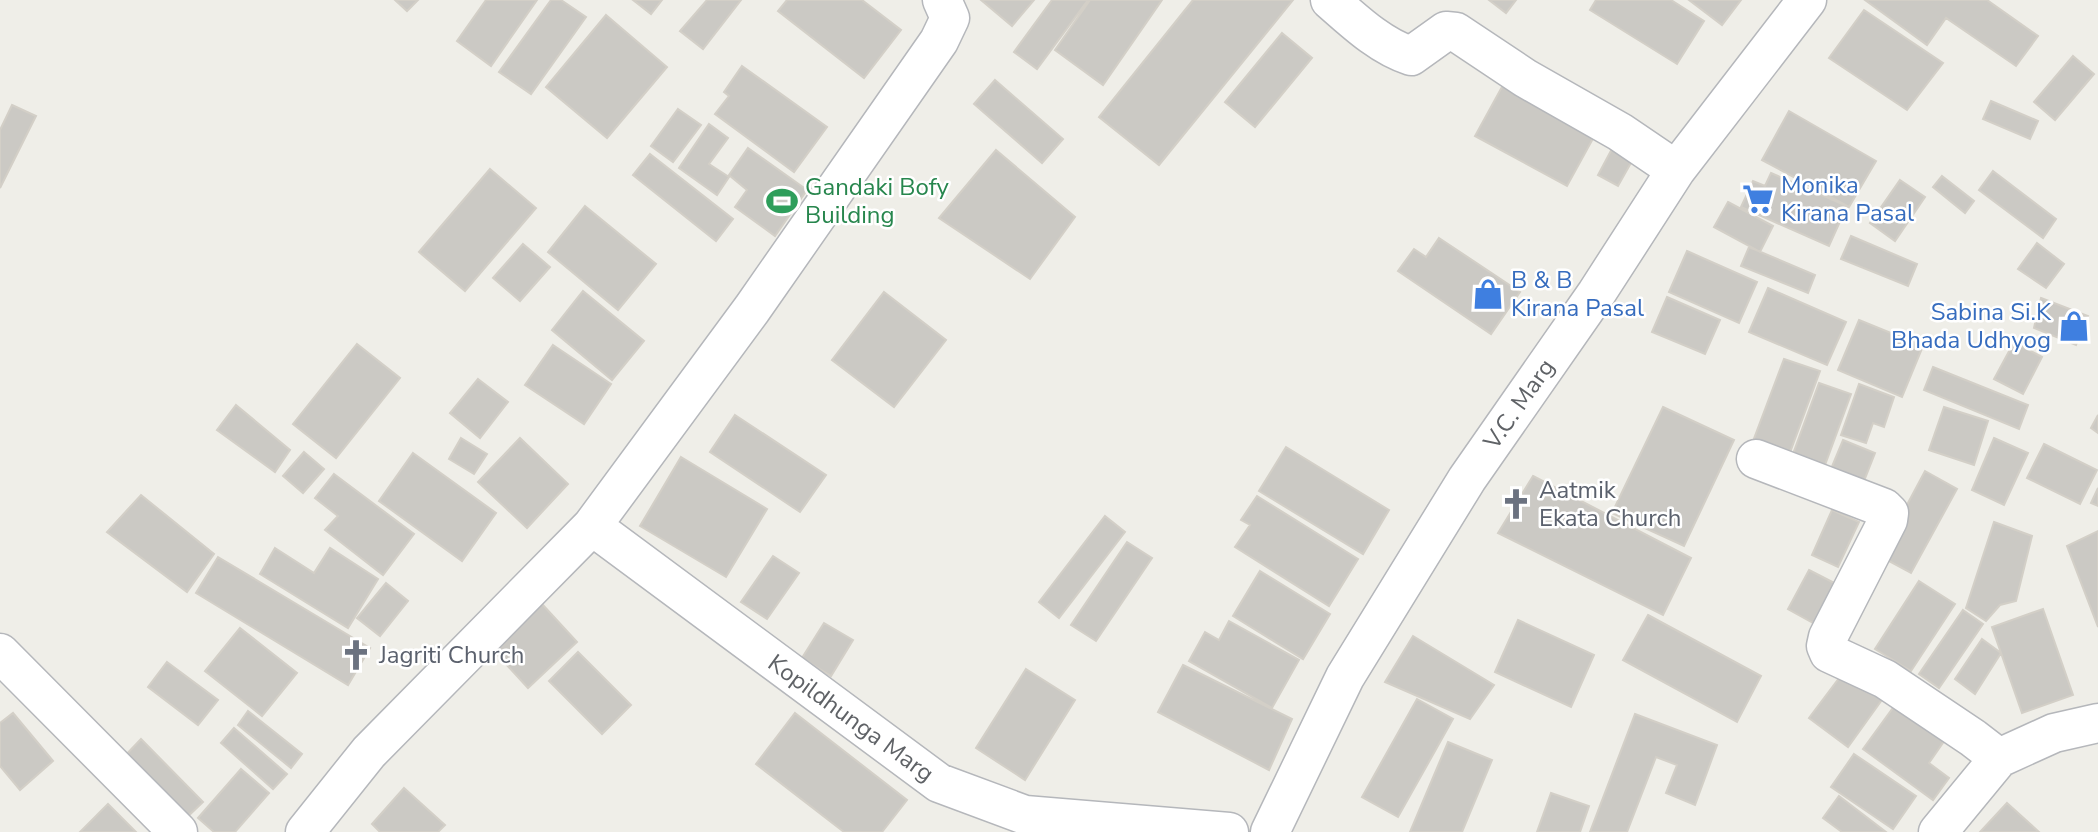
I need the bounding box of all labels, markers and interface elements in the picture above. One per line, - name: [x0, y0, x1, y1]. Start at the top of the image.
- place label: Monika Kirana Pasal: [1781, 169, 1914, 229]
- place label: Gandaki Bofy Building: [805, 171, 949, 231]
- supermarket icon: Monika Kirana Pasal: [1741, 182, 1775, 216]
- sports icon: Gandaki Bofy Building: [765, 184, 799, 218]
- place label: B & B Kirana Pasal: [1511, 264, 1644, 324]
- shop icon: B & B Kirana Pasal: [1471, 277, 1505, 311]
- place label: Sabina Si.K Bhada Udhyog: [1891, 296, 2052, 356]
- shop icon: Sabina Si.K Bhada Udhyog: [2057, 309, 2091, 343]
- street label: V.C. Marg: [1476, 352, 1562, 456]
- place label: Aatmik Ekata Church: [1539, 474, 1681, 534]
- church icon: Aatmik Ekata Church: [1499, 487, 1533, 521]
- church icon: Jagriti Church: [339, 638, 373, 672]
- place label: Jagriti Church: [378, 639, 524, 671]
- street label: Kopildhunga Marg: [761, 647, 941, 789]

